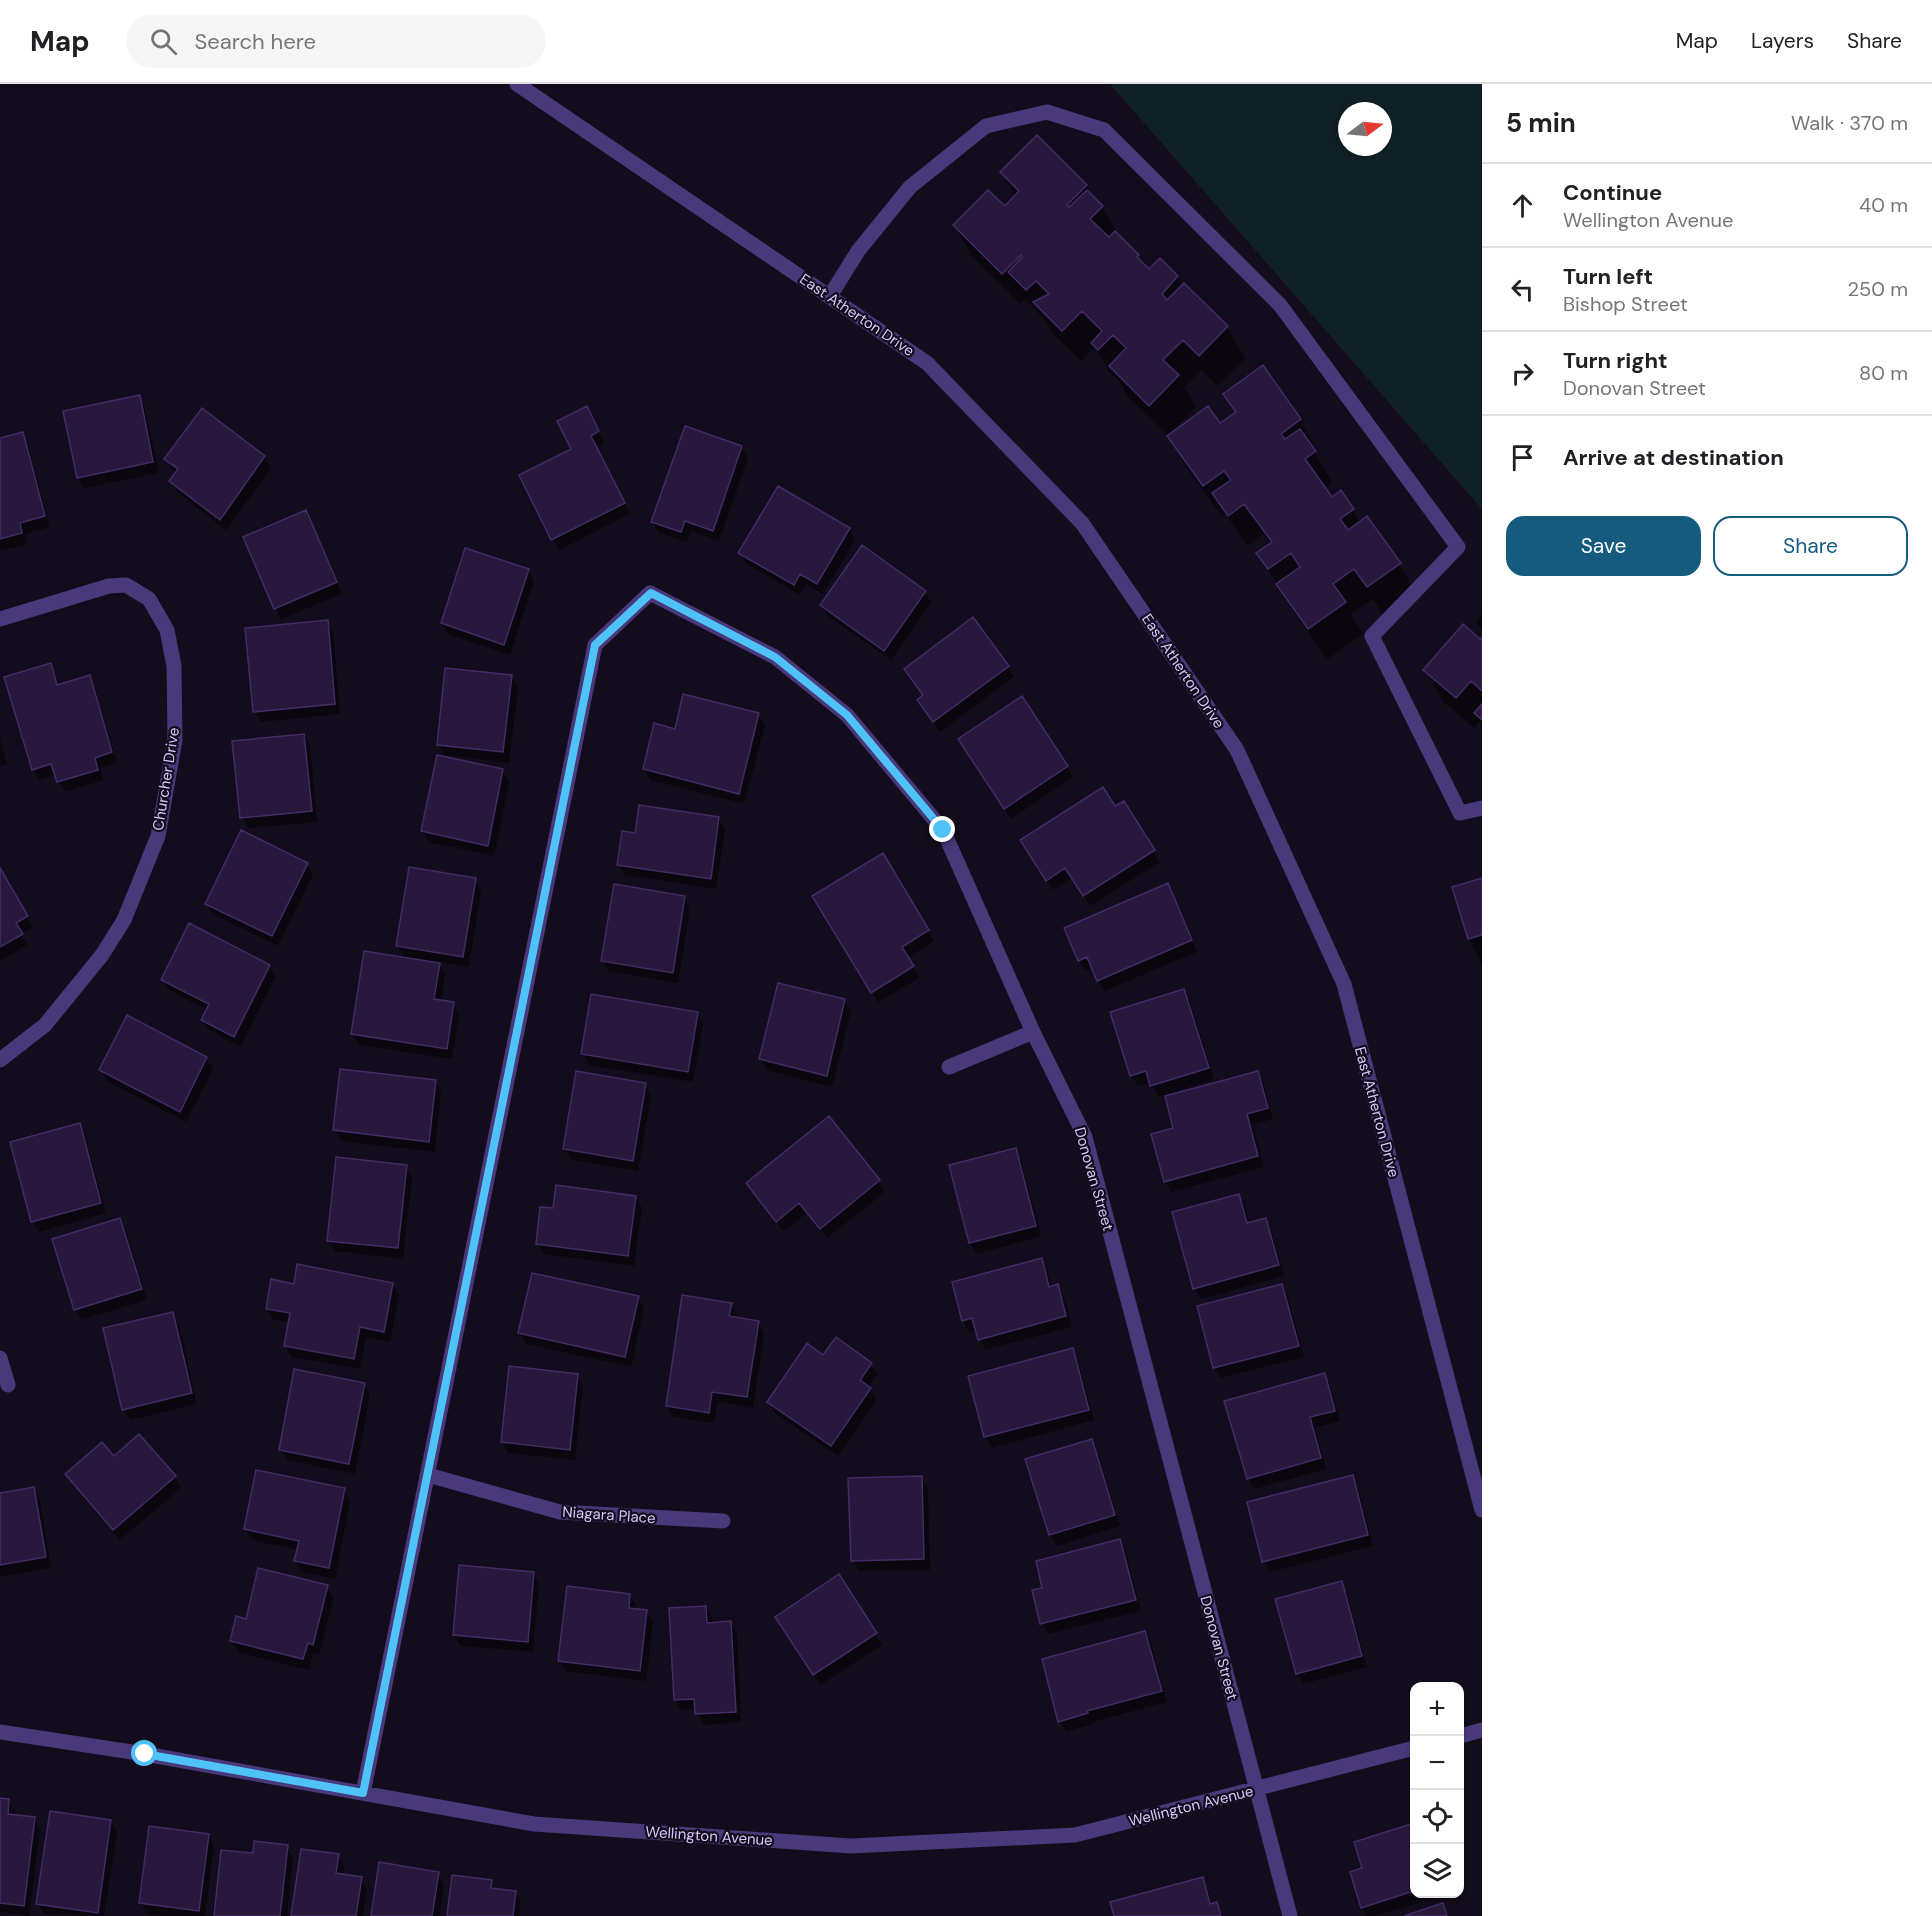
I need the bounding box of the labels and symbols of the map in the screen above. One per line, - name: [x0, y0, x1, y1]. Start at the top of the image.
- north arrow: [1338, 102, 1392, 156]
- street label: East Atherton Drive: [796, 269, 918, 361]
- street label: East Atherton Drive: [1137, 610, 1229, 732]
- street label: Churcher Drive: [148, 726, 184, 832]
- route end: [929, 816, 955, 842]
- street label: East Atherton Drive: [1350, 1045, 1404, 1179]
- street label: Donovan Street: [1070, 1125, 1118, 1233]
- street label: Niagara Place: [562, 1502, 656, 1528]
- street label: Donovan Street: [1195, 1594, 1243, 1702]
- route start: [131, 1740, 157, 1766]
- street label: Wellington Avenue: [1127, 1781, 1255, 1831]
- street label: Wellington Avenue: [645, 1822, 773, 1850]

